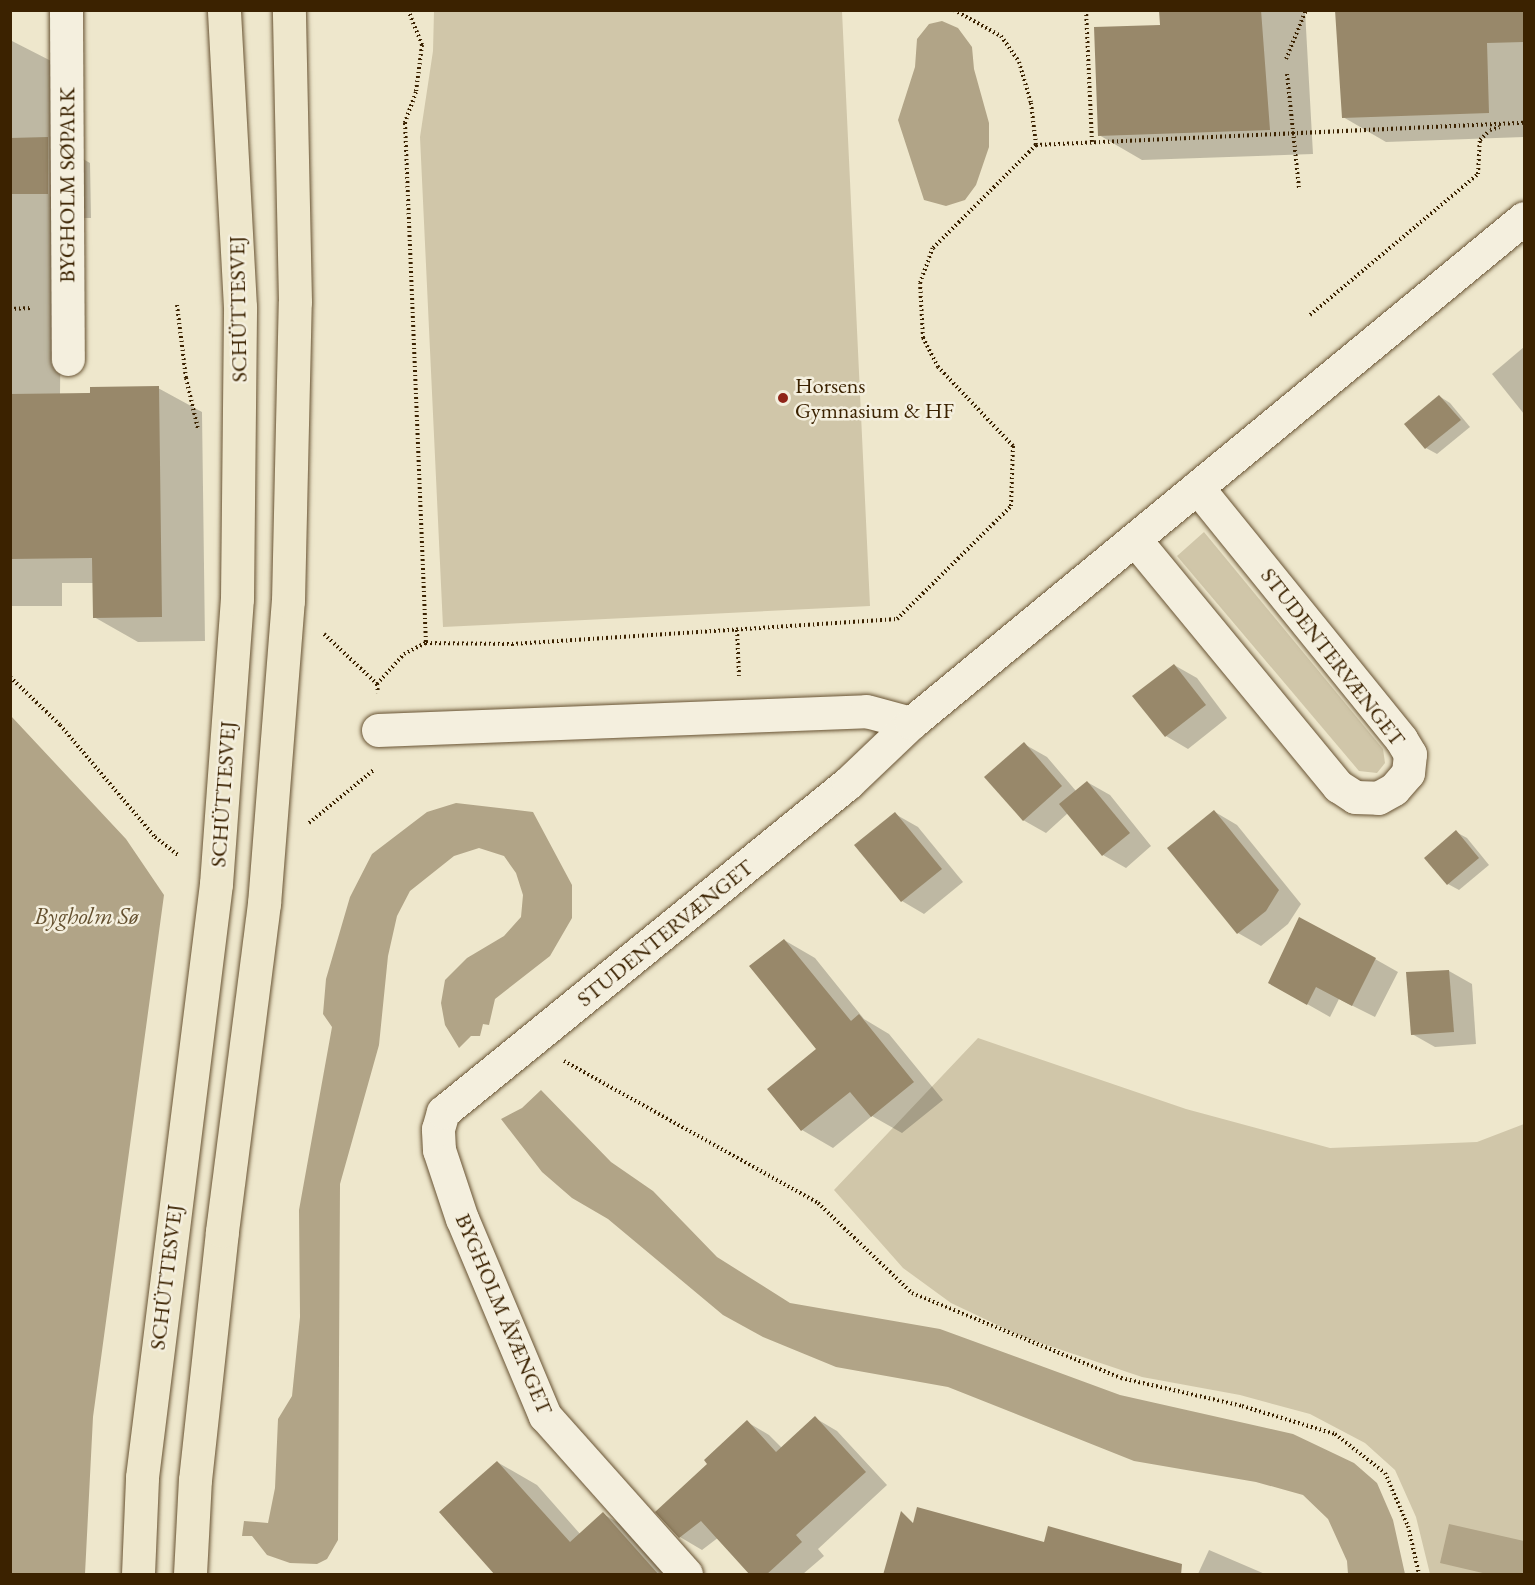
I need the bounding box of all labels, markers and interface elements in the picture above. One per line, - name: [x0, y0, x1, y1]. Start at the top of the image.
- street label: BYGHOLM SØPARK: [54, 87, 80, 283]
- street label: SCHÜTTESVEJ: [224, 235, 252, 383]
- place label: Horsens Gymnasium & HF: [795, 372, 954, 424]
- marker: Horsens Gymnasium & HF: [776, 391, 790, 405]
- street label: STUDENTERVÆNGET: [1255, 563, 1411, 751]
- street label: SCHÜTTESVEJ: [205, 720, 241, 868]
- street label: STUDENTERVÆNGET: [572, 854, 758, 1012]
- water label: Bygholm Sø: [34, 902, 138, 930]
- street label: SCHÜTTESVEJ: [144, 1203, 188, 1351]
- street label: BYGHOLM ÅVÆNGET: [450, 1210, 558, 1418]

